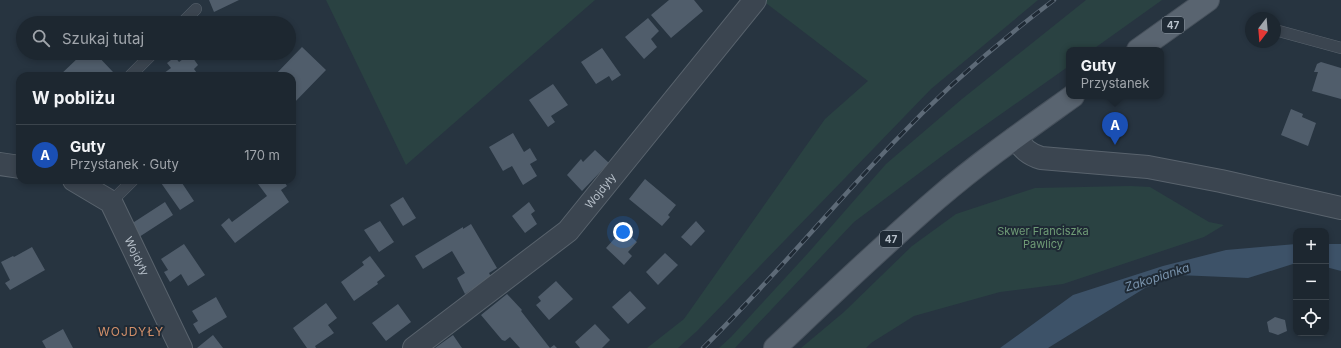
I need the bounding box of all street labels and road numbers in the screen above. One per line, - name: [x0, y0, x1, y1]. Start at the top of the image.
- road number: 47: [1162, 17, 1184, 33]
- street label: Wojdyły: [582, 170, 619, 211]
- road number: 47: [880, 231, 902, 247]
- street label: Wojdyły: [122, 234, 152, 278]

